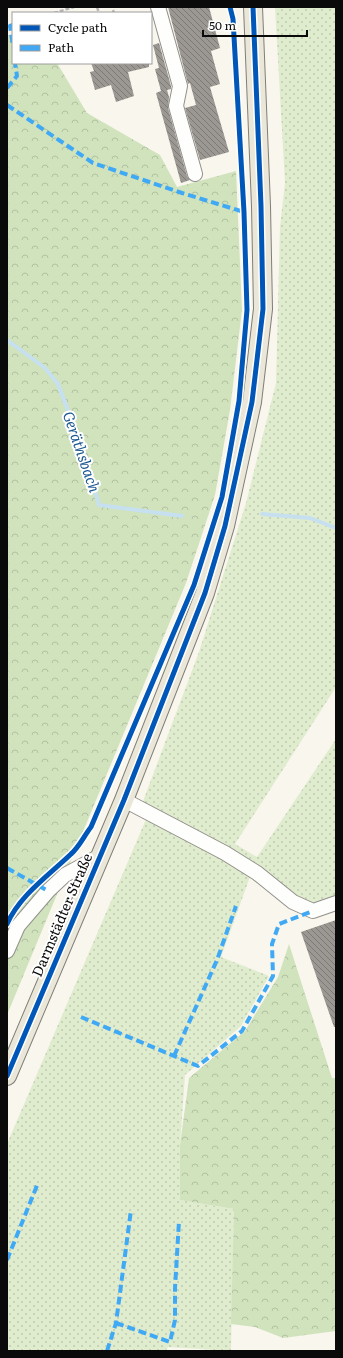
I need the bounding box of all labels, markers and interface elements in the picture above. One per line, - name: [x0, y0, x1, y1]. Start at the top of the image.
- legend: [12, 12, 152, 64]
- scale bar: [203, 12, 307, 38]
- text: 50 m: [209, 16, 236, 34]
- text: Cycle path: [48, 18, 108, 36]
- text: Path: [48, 38, 74, 56]
- water label: Geräthsbach: [58, 408, 107, 495]
- street label: Darmstädter Straße: [26, 850, 96, 979]

